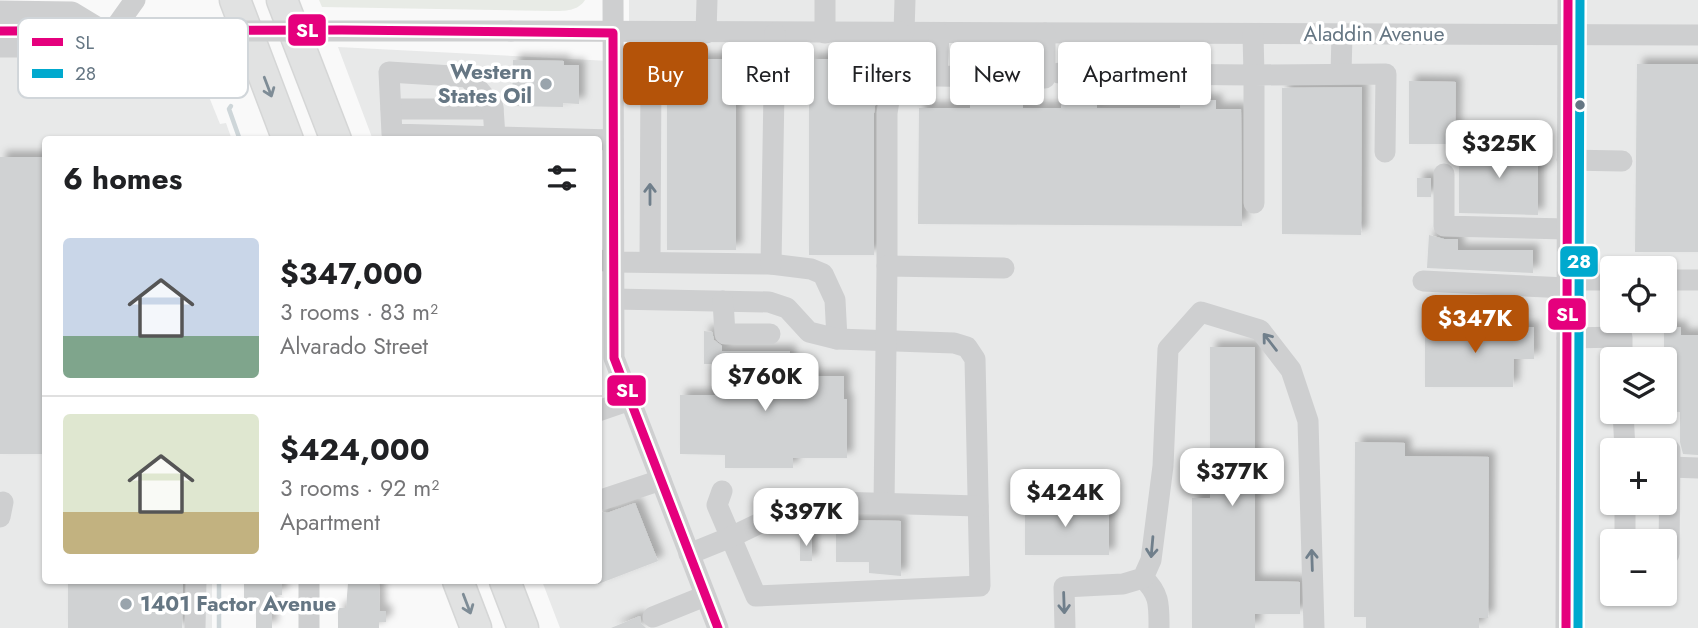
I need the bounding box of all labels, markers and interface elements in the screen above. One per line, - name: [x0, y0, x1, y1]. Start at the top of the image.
- line badge: SL: [287, 13, 327, 47]
- text: SL: [296, 17, 318, 44]
- legend: [18, 18, 248, 98]
- street label: Aladdin Avenue: [1304, 19, 1445, 49]
- text: SL: [75, 29, 94, 56]
- chip: Buy: [623, 42, 708, 105]
- chip: Rent: [722, 42, 814, 105]
- chip: Filters: [828, 42, 936, 105]
- chip: New: [950, 42, 1044, 105]
- chip: Apartment: [1058, 42, 1211, 105]
- place label: Western States Oil: [438, 57, 532, 111]
- text: 28: [75, 60, 96, 87]
- one-way arrow: [262, 75, 275, 97]
- marker: Western States Oil: [538, 76, 554, 92]
- unlabelled marker: [1573, 98, 1587, 112]
- pin: $325K: [1450, 120, 1548, 180]
- text: $325K: [1462, 126, 1536, 160]
- text: 6 homes: [63, 157, 182, 200]
- icon: filters: [543, 159, 581, 197]
- one-way arrow: [643, 183, 657, 206]
- line badge: 28: [1559, 245, 1599, 278]
- text: 28: [1567, 248, 1591, 275]
- text: $347,000: [280, 252, 423, 295]
- map controls: [1600, 256, 1677, 606]
- button: locate: [1600, 256, 1677, 333]
- icon: home: [119, 266, 203, 350]
- text: 3 rooms · 83 m²: [280, 295, 438, 329]
- pin: $347K: [1426, 296, 1524, 355]
- line badge: SL: [1547, 297, 1587, 331]
- text: $347K: [1438, 301, 1512, 335]
- text: SL: [1556, 301, 1578, 328]
- text: Alvarado Street: [280, 329, 428, 363]
- one-way arrow: [1262, 334, 1277, 352]
- button: layers: [1600, 347, 1677, 424]
- pin: $760K: [716, 354, 814, 413]
- text: $760K: [728, 359, 802, 393]
- line badge: SL: [606, 374, 647, 407]
- text: SL: [616, 377, 638, 404]
- text: $424,000: [280, 428, 430, 471]
- button: +: [1600, 438, 1677, 515]
- icon: home: [119, 442, 203, 526]
- pin: $377K: [1183, 448, 1281, 508]
- text: $377K: [1196, 454, 1268, 488]
- pin: $424K: [1016, 470, 1114, 529]
- text: 3 rooms · 92 m²: [280, 471, 439, 505]
- text: $424K: [1026, 475, 1104, 509]
- pin: $397K: [757, 489, 855, 548]
- text: $397K: [769, 494, 843, 528]
- text: Apartment: [280, 505, 380, 539]
- button: −: [1600, 529, 1677, 606]
- one-way arrow: [1145, 535, 1158, 557]
- one-way arrow: [1305, 549, 1319, 572]
- place label: 1401 Factor Avenue: [140, 589, 336, 619]
- one-way arrow: [1058, 591, 1071, 614]
- one-way arrow: [461, 593, 474, 615]
- marker: 1401 Factor Avenue: [118, 596, 134, 612]

